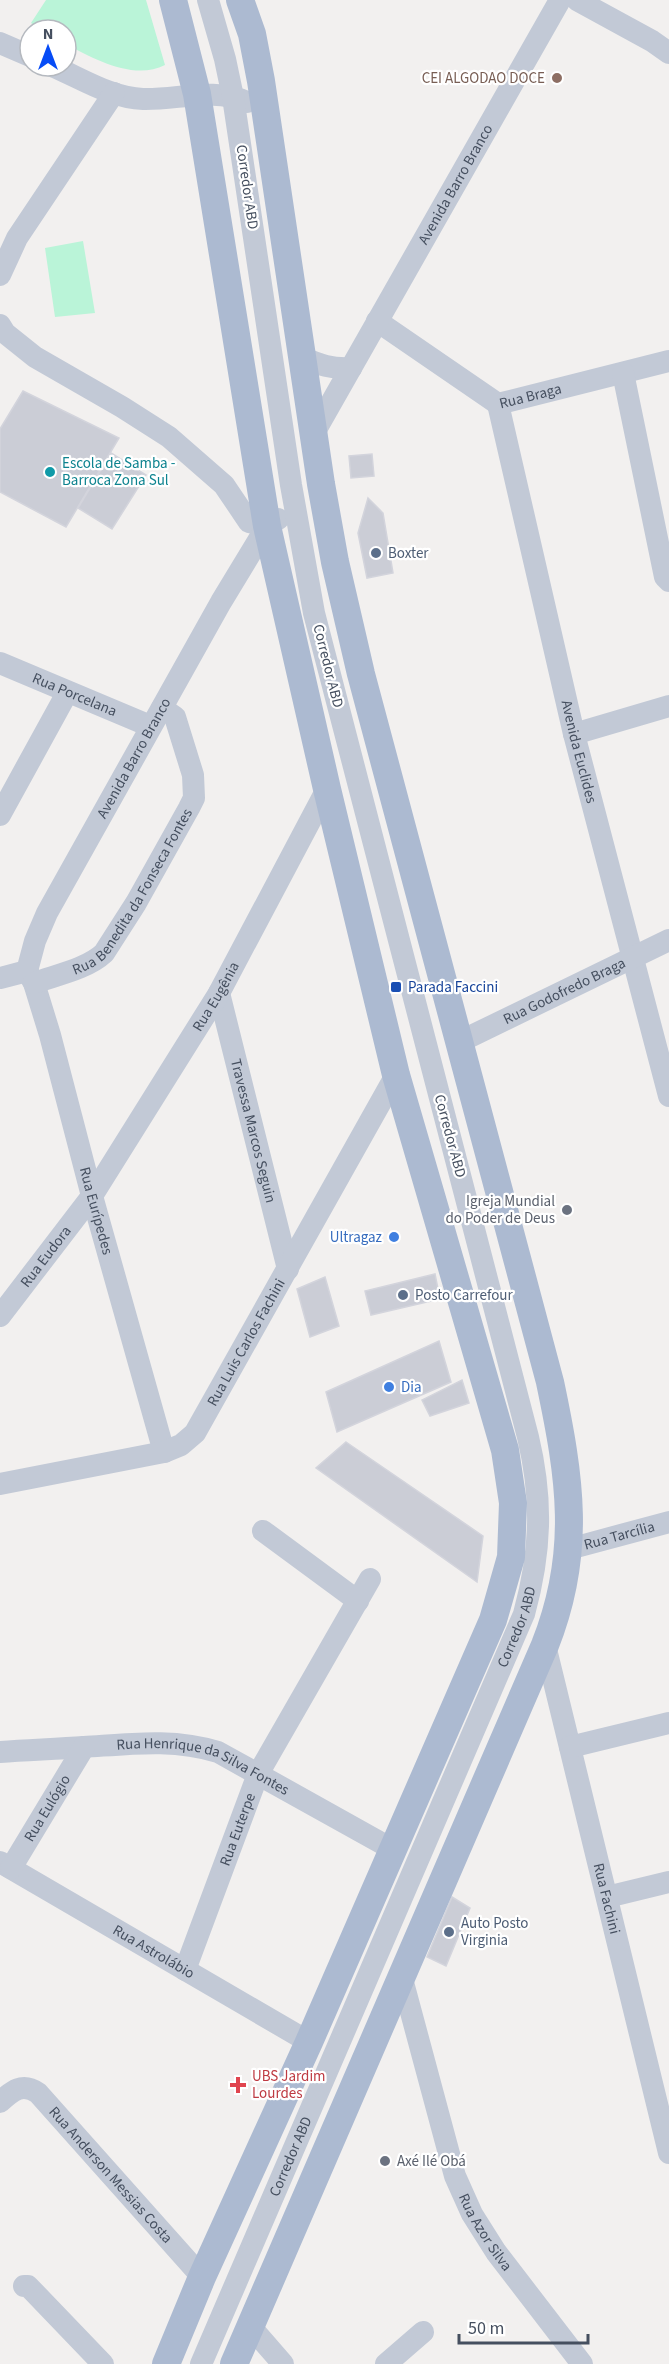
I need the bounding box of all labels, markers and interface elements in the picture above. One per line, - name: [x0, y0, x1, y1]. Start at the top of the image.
- north arrow: [18, 18, 78, 78]
- text: N: [43, 23, 53, 45]
- place label: CEI ALGODAO DOCE: [422, 68, 545, 89]
- marker: CEI ALGODAO DOCE: [550, 71, 564, 85]
- street label: Avenida Barro Branco: [413, 120, 498, 248]
- street label: Corredor ABD: [231, 143, 263, 231]
- street label: Rua Braga: [497, 378, 564, 414]
- place label: Escola de Samba - Barroca Zona Sul: [62, 453, 176, 491]
- marker: Escola de Samba - Barroca Zona Sul: [43, 465, 57, 479]
- place label: Boxter: [388, 543, 429, 564]
- marker: Boxter: [369, 546, 383, 560]
- street label: Corredor ABD: [307, 622, 349, 710]
- street label: Rua Porcelana: [29, 667, 120, 721]
- street label: Avenida Barro Branco: [92, 694, 176, 822]
- street label: Avenida Euclides: [556, 698, 602, 806]
- street label: Rua Benedita da Fonseca Fontes: [69, 804, 197, 980]
- street label: Rua Godofredo Braga: [500, 952, 629, 1030]
- street label: Rua Eugênia: [187, 958, 244, 1035]
- place label: Parada Faccini: [408, 977, 498, 998]
- marker: Parada Faccini: [389, 980, 403, 994]
- street label: Travessa Marcos Seguin: [225, 1057, 282, 1205]
- street label: Corredor ABD: [429, 1092, 471, 1180]
- street label: Rua Eurípedes: [74, 1165, 118, 1257]
- place label: Igreja Mundial do Poder de Deus: [445, 1191, 555, 1229]
- marker: Igreja Mundial do Poder de Deus: [560, 1203, 574, 1217]
- street label: Rua Eudora: [15, 1221, 76, 1292]
- place label: Ultragaz: [330, 1227, 382, 1248]
- marker: Ultragaz: [387, 1230, 401, 1244]
- street label: Rua Luis Carlos Fachini: [202, 1275, 290, 1410]
- place label: Posto Carrefour: [415, 1285, 514, 1306]
- marker: Posto Carrefour: [396, 1288, 410, 1302]
- place label: Dia: [401, 1377, 421, 1398]
- marker: Dia: [382, 1380, 396, 1394]
- street label: Rua Tarcília: [581, 1516, 657, 1555]
- street label: Corredor ABD: [492, 1584, 541, 1671]
- street label: Rua Henrique da Silva Fontes: [116, 1733, 293, 1800]
- street label: Rua Eulógio: [19, 1771, 75, 1845]
- street label: Rua Euterpe: [214, 1790, 261, 1869]
- street label: Rua Fachini: [588, 1861, 626, 1936]
- place label: Auto Posto Virginia: [461, 1913, 528, 1951]
- street label: Rua Astrolábio: [109, 1919, 199, 1984]
- marker: Auto Posto Virginia: [442, 1925, 456, 1939]
- place label: UBS Jardim Lourdes: [252, 2066, 326, 2104]
- marker: UBS Jardim Lourdes: [229, 2076, 247, 2094]
- street label: Rua Anderson Messias Costa: [44, 2102, 178, 2248]
- street label: Corredor ABD: [264, 2113, 317, 2200]
- place label: Axé Ilé Obá: [397, 2151, 466, 2172]
- marker: Axé Ilé Obá: [378, 2154, 392, 2168]
- street label: Rua Azor Silva: [454, 2190, 517, 2275]
- scale bar: [459, 2307, 588, 2345]
- text: 50 m: [468, 2316, 504, 2341]

